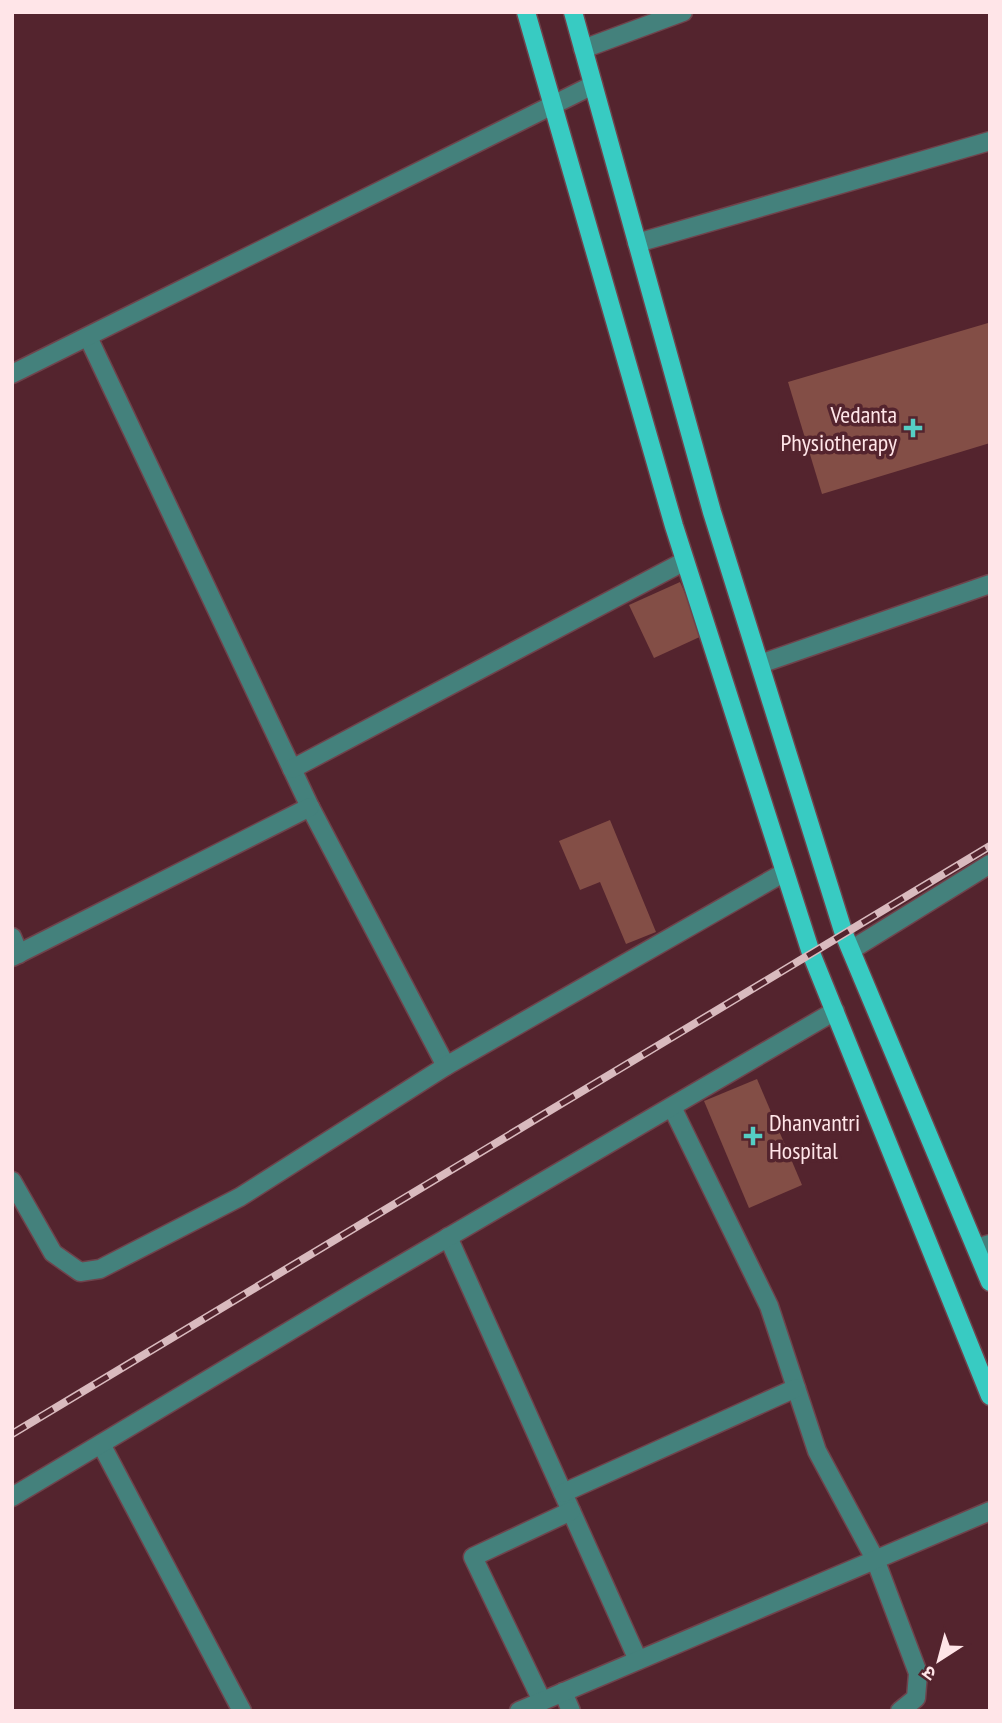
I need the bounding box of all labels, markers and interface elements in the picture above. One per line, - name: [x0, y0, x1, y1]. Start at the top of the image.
- place label: Vedanta Physiotherapy: [780, 399, 897, 458]
- marker: Vedanta Physiotherapy: [903, 418, 923, 438]
- place label: Dhanvantri Hospital: [769, 1107, 860, 1166]
- marker: Dhanvantri Hospital: [743, 1126, 763, 1146]
- north arrow: [904, 1625, 974, 1695]
- text: उ: [917, 1660, 941, 1687]

